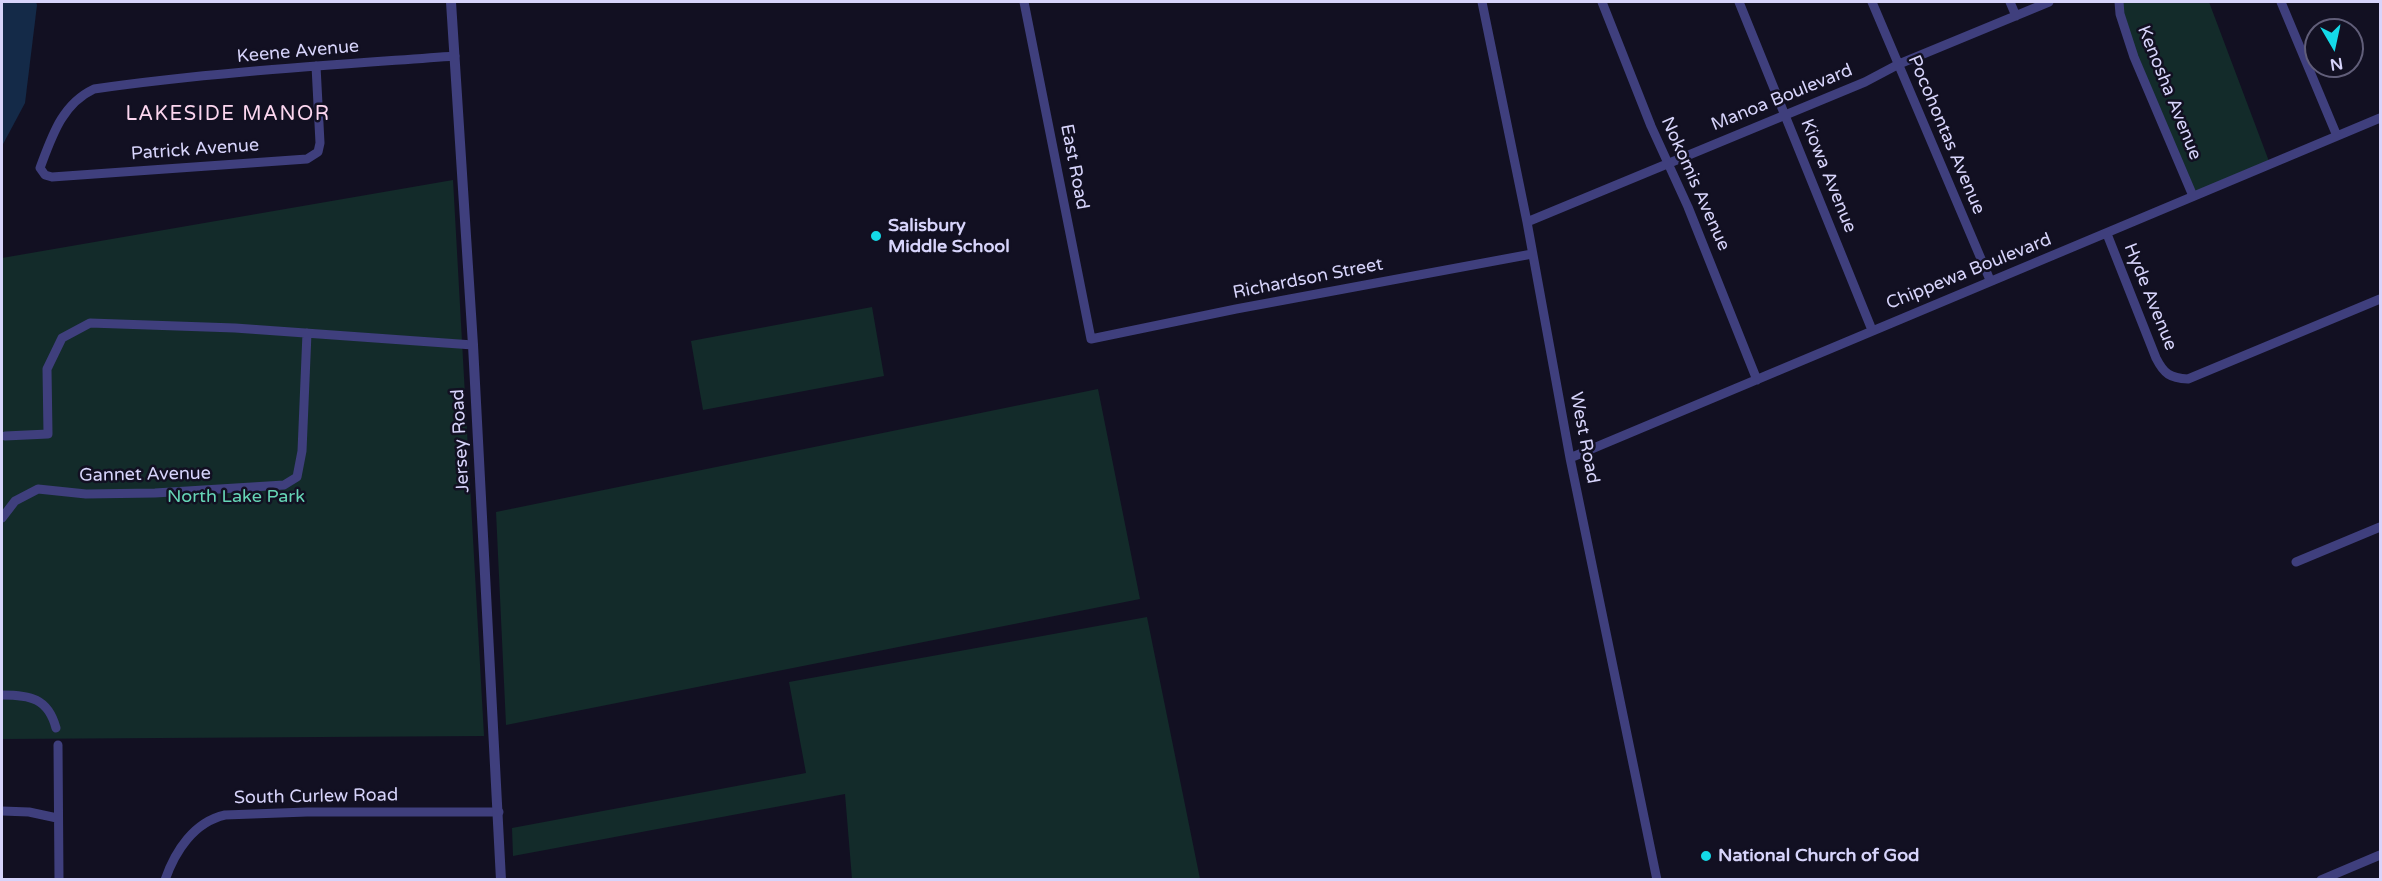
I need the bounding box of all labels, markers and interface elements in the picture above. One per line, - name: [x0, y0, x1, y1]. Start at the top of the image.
- north arrow: [2304, 18, 2364, 78]
- street label: Kenosha Avenue: [2132, 23, 2206, 163]
- street label: Keene Avenue: [236, 36, 360, 68]
- street label: Pocohontas Avenue: [1903, 52, 1989, 218]
- text: N: [2329, 53, 2344, 75]
- street label: Manoa Boulevard: [1708, 60, 1856, 136]
- district label: LAKESIDE MANOR: [126, 103, 330, 127]
- street label: Nokomis Avenue: [1656, 114, 1734, 254]
- street label: Kiowa Avenue: [1795, 116, 1861, 236]
- street label: East Road: [1055, 122, 1093, 212]
- street label: Patrick Avenue: [130, 135, 260, 165]
- place label: Salisbury Middle School: [888, 215, 1010, 258]
- marker: Salisbury Middle School: [869, 229, 883, 243]
- street label: Chippewa Boulevard: [1883, 229, 2055, 315]
- street label: Hyde Avenue: [2119, 240, 2181, 354]
- street label: Richardson Street: [1231, 254, 1385, 304]
- street label: Jersey Road: [447, 389, 475, 493]
- street label: West Road: [1565, 390, 1603, 486]
- street label: Gannet Avenue: [79, 463, 211, 487]
- park label: North Lake Park: [167, 486, 305, 508]
- street label: South Curlew Road: [234, 785, 398, 809]
- place label: National Church of God: [1718, 845, 1919, 867]
- marker: National Church of God: [1699, 849, 1713, 863]

